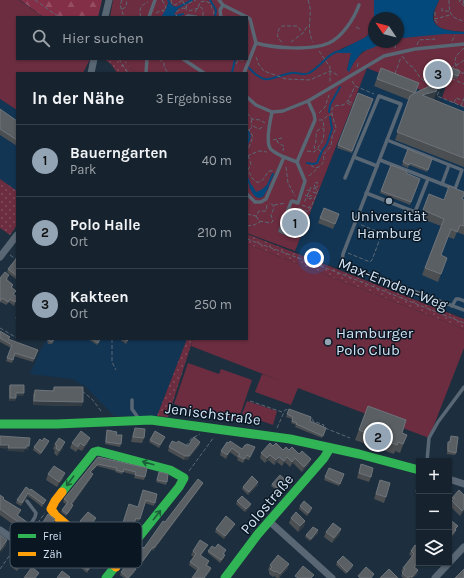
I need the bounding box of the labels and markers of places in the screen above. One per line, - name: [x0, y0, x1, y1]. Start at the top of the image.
- pin: 3: [425, 59, 451, 89]
- marker: Universität Hamburg: [384, 196, 394, 206]
- place label: Universität Hamburg: [351, 207, 427, 242]
- pin: 1: [282, 208, 308, 238]
- place label: Hamburger Polo Club: [336, 324, 414, 359]
- marker: Hamburger Polo Club: [323, 337, 333, 347]
- pin: 2: [365, 422, 391, 452]

